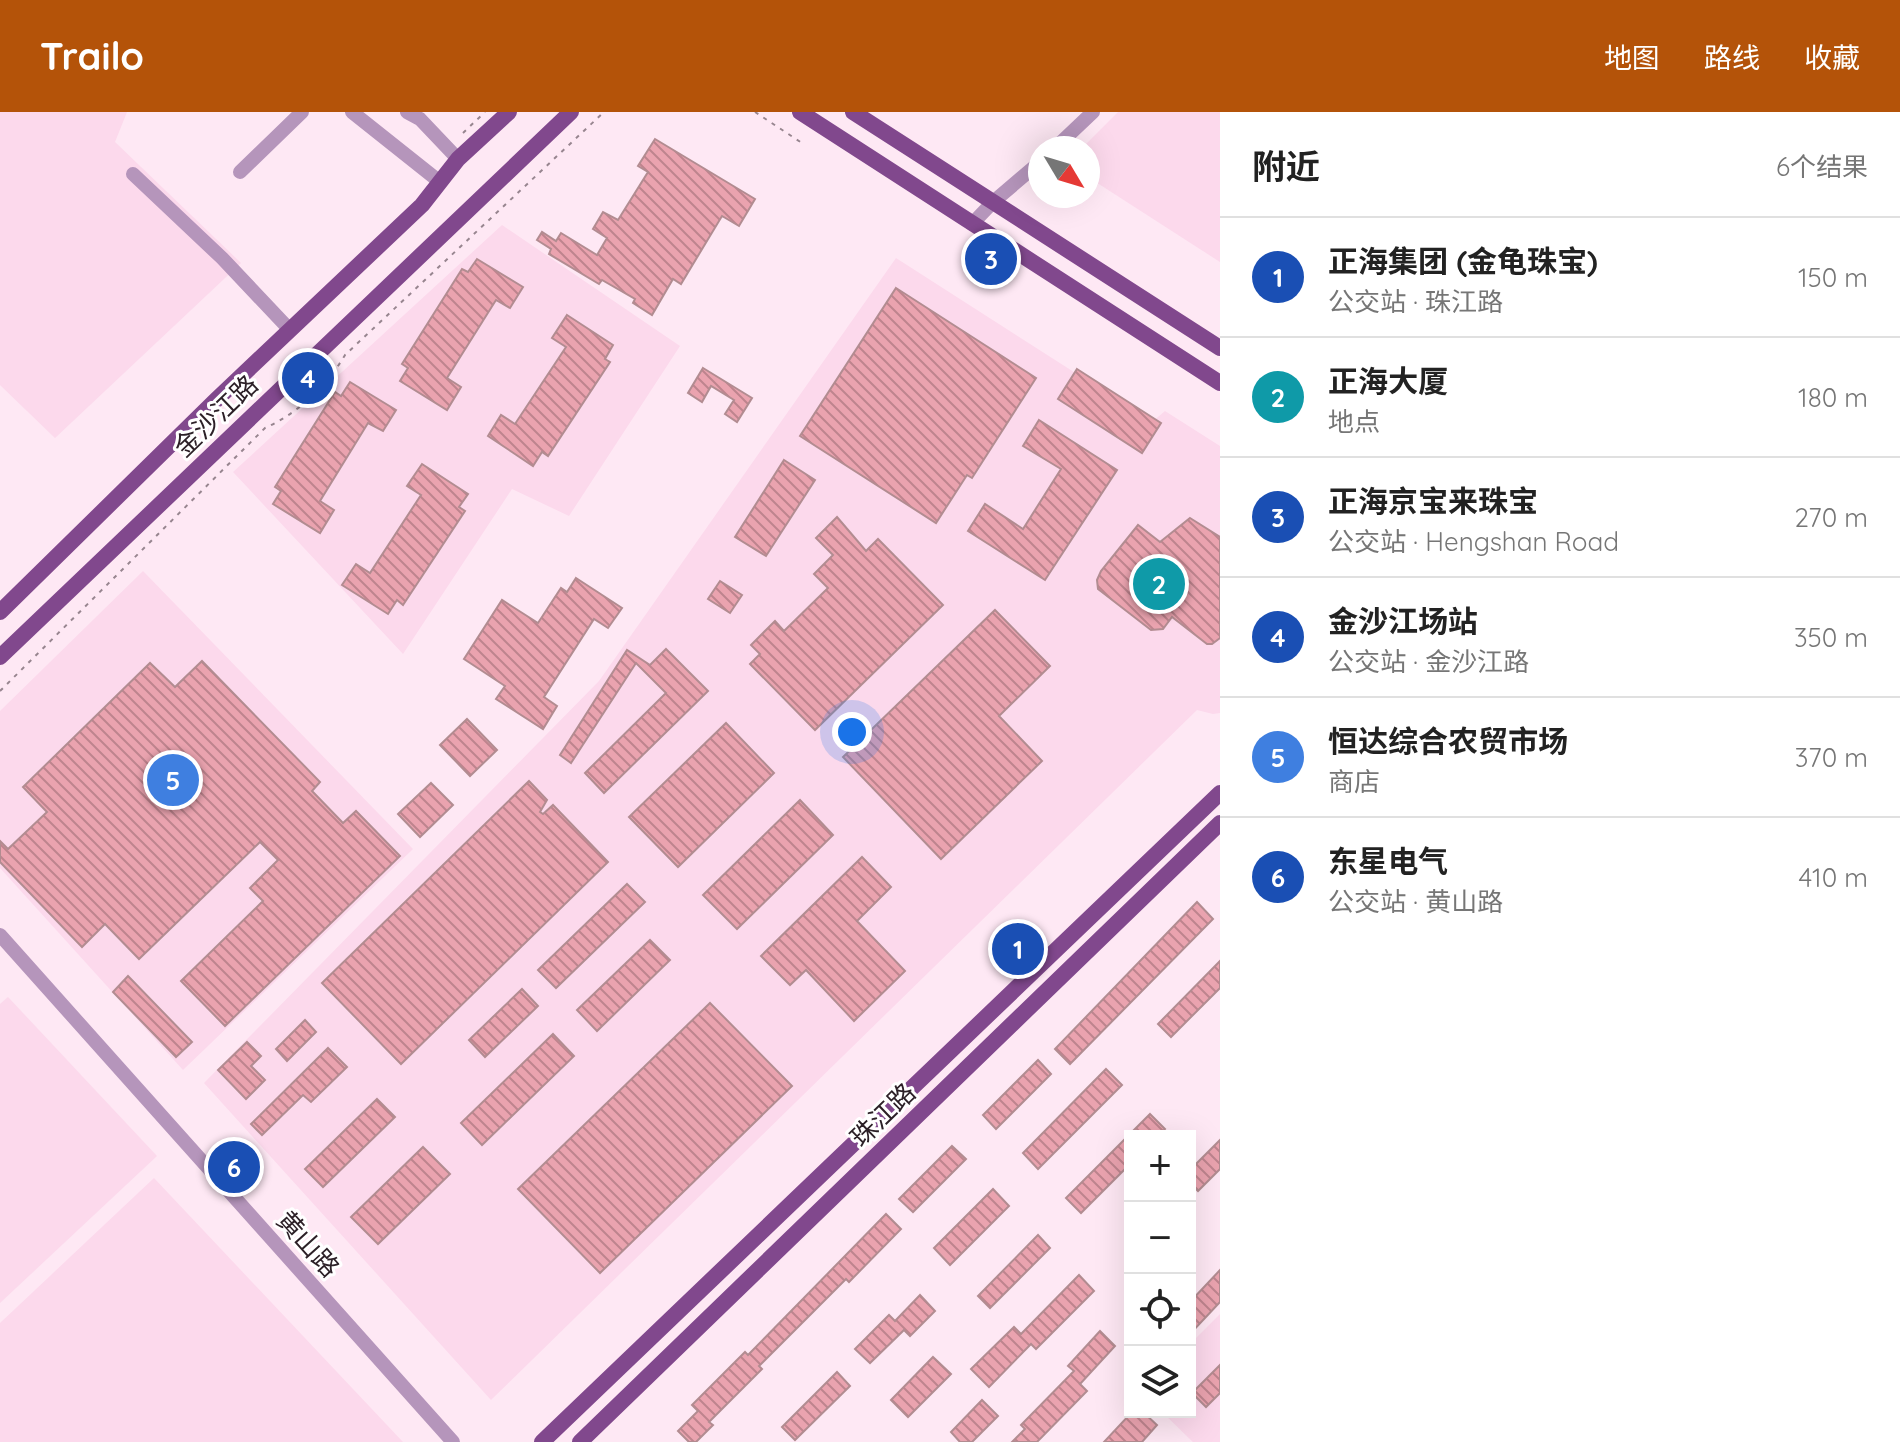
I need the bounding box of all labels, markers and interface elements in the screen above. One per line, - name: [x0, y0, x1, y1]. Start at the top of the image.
- text: Trailo: [40, 32, 144, 80]
- text: 地图: [1604, 40, 1660, 75]
- text: 路线: [1704, 40, 1760, 75]
- text: 收藏: [1804, 40, 1860, 75]
- north arrow: [1028, 136, 1100, 208]
- text: 附近: [1252, 145, 1320, 188]
- text: 6个结果: [1776, 150, 1868, 183]
- pin: 3: [965, 229, 1017, 289]
- text: 正海集团 (金龟珠宝): [1328, 242, 1598, 280]
- text: 1: [1273, 261, 1283, 294]
- text: 150 m: [1798, 261, 1868, 294]
- text: 公交站 · 珠江路: [1328, 285, 1503, 318]
- pin: 4: [282, 348, 334, 408]
- text: 正海大厦: [1328, 362, 1448, 400]
- street label: 金沙江路: [167, 368, 265, 464]
- text: 2: [1271, 381, 1285, 414]
- text: 180 m: [1798, 381, 1868, 414]
- text: 地点: [1328, 405, 1380, 438]
- text: 正海京宝来珠宝: [1328, 482, 1538, 520]
- text: 3: [1271, 501, 1285, 534]
- text: 270 m: [1794, 501, 1868, 534]
- text: 公交站 · Hengshan Road: [1328, 525, 1619, 558]
- pin: 2: [1133, 554, 1185, 614]
- text: 金沙江场站: [1328, 602, 1478, 640]
- text: 4: [1270, 621, 1286, 654]
- text: 350 m: [1794, 621, 1868, 654]
- text: 公交站 · 金沙江路: [1328, 645, 1529, 678]
- your location: [832, 712, 872, 752]
- text: 恒达综合农贸市场: [1328, 722, 1568, 760]
- text: 5: [1271, 741, 1285, 774]
- text: 370 m: [1795, 741, 1868, 774]
- pin: 5: [147, 750, 199, 810]
- text: 商店: [1328, 765, 1380, 798]
- text: 东星电气: [1328, 842, 1448, 880]
- text: 6: [1271, 861, 1285, 894]
- text: 410 m: [1799, 861, 1868, 894]
- text: 公交站 · 黄山路: [1328, 885, 1503, 918]
- pin: 1: [992, 919, 1044, 979]
- street label: 珠江路: [843, 1076, 922, 1154]
- map controls: [1124, 1130, 1196, 1418]
- button: +: [1124, 1130, 1196, 1202]
- pin: 6: [208, 1137, 260, 1197]
- button: −: [1124, 1202, 1196, 1274]
- street label: 黄山路: [270, 1204, 347, 1284]
- button: locate: [1124, 1274, 1196, 1346]
- button: layers: [1124, 1346, 1196, 1418]

